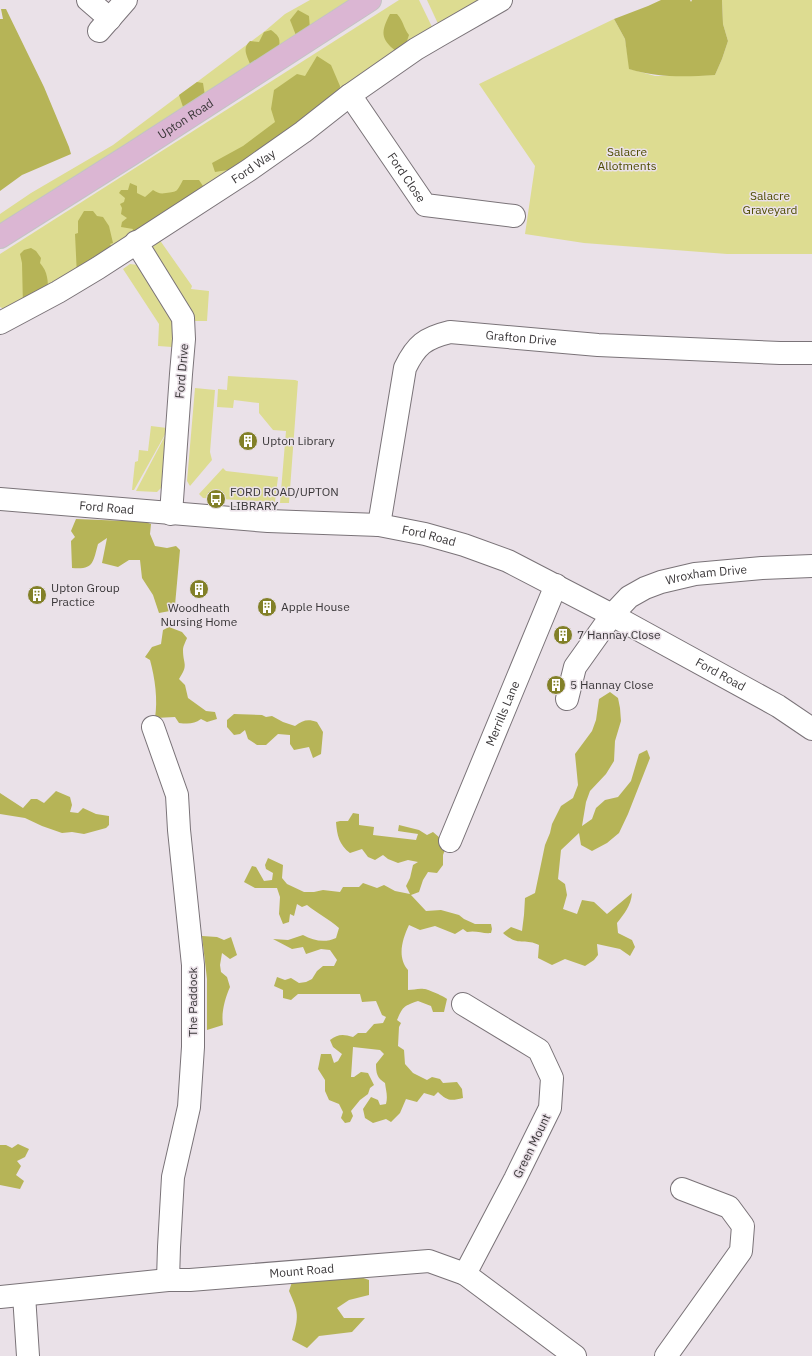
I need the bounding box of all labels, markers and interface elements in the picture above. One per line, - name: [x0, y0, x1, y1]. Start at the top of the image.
- street label: Upton Road: [155, 95, 216, 142]
- park label: Salacre Allotments: [597, 144, 657, 173]
- street label: Ford Way: [228, 146, 278, 187]
- street label: Ford Close: [384, 149, 429, 206]
- park label: Salacre Graveyard: [743, 188, 797, 217]
- street label: Grafton Drive: [485, 327, 558, 348]
- street label: Ford Drive: [172, 342, 191, 399]
- building icon: Upton Library: [237, 430, 259, 452]
- place label: Upton Library: [262, 433, 335, 448]
- place label: FORD ROAD/UPTON LIBRARY: [230, 484, 339, 513]
- bus stop icon: FORD ROAD/UPTON LIBRARY: [205, 488, 227, 510]
- street label: Ford Road: [79, 498, 135, 517]
- street label: Ford Road: [401, 522, 458, 549]
- street label: Wroxham Drive: [664, 561, 748, 588]
- building icon: Woodheath Nursing Home: [188, 578, 210, 600]
- place label: Upton Group Practice: [51, 580, 120, 609]
- building icon: Upton Group Practice: [26, 584, 48, 606]
- building icon: Apple House: [256, 596, 278, 618]
- place label: Apple House: [281, 599, 350, 614]
- place label: Woodheath Nursing Home: [161, 600, 238, 629]
- building icon: 7 Hannay Close: [552, 624, 574, 646]
- place label: 7 Hannay Close: [577, 627, 661, 642]
- street label: Ford Road: [693, 654, 748, 694]
- building icon: 5 Hannay Close: [545, 674, 567, 696]
- place label: 5 Hannay Close: [570, 677, 654, 692]
- street label: Merrills Lane: [482, 678, 523, 748]
- street label: The Paddock: [185, 966, 200, 1037]
- street label: Green Mount: [510, 1111, 554, 1180]
- street label: Mount Road: [269, 1261, 335, 1281]

